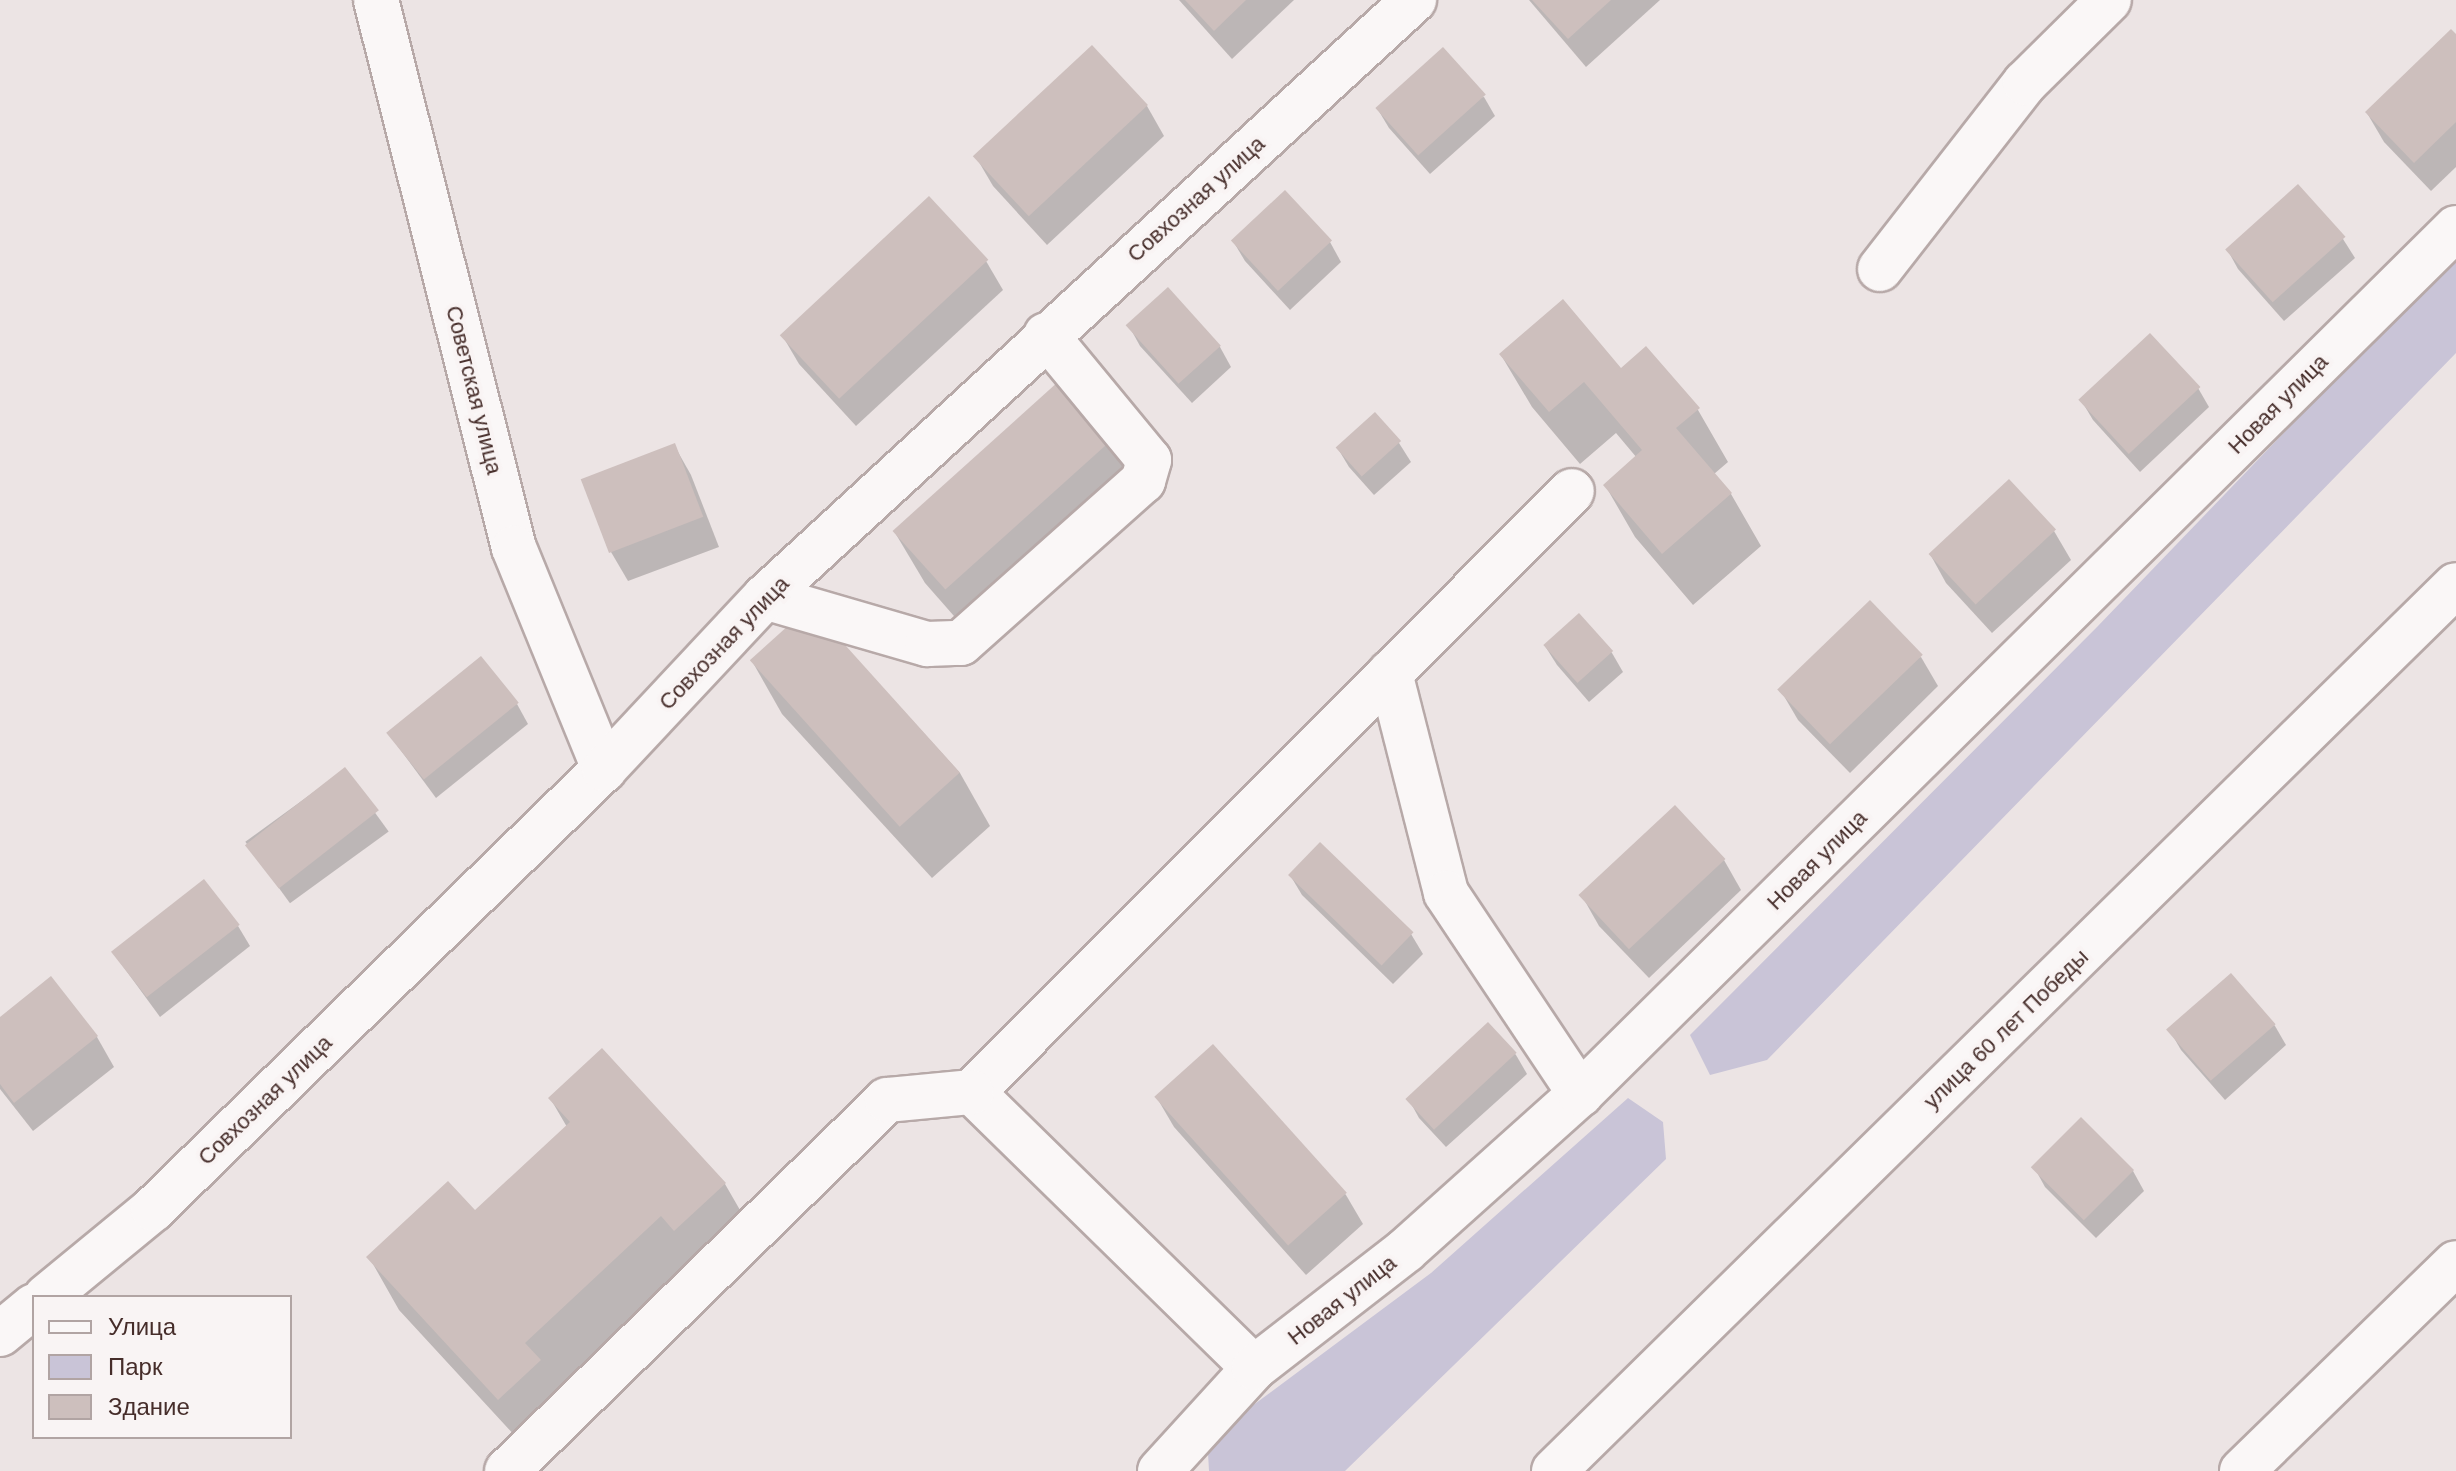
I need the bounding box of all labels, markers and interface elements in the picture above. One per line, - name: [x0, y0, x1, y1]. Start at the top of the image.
- street label: Совхозная улица: [1122, 130, 1270, 268]
- street label: Советская улица: [440, 303, 508, 477]
- street label: Новая улица: [2223, 349, 2333, 459]
- street label: Совхозная улица: [654, 571, 794, 715]
- street label: Новая улица: [1762, 805, 1872, 915]
- street label: улица 60 лет Победы: [1918, 944, 2094, 1114]
- street label: Совхозная улица: [193, 1030, 337, 1170]
- street label: Новая улица: [1283, 1249, 1401, 1351]
- legend: [32, 1295, 292, 1439]
- text: Улица: [108, 1313, 176, 1340]
- text: Парк: [108, 1353, 162, 1380]
- text: Здание: [108, 1393, 190, 1420]

